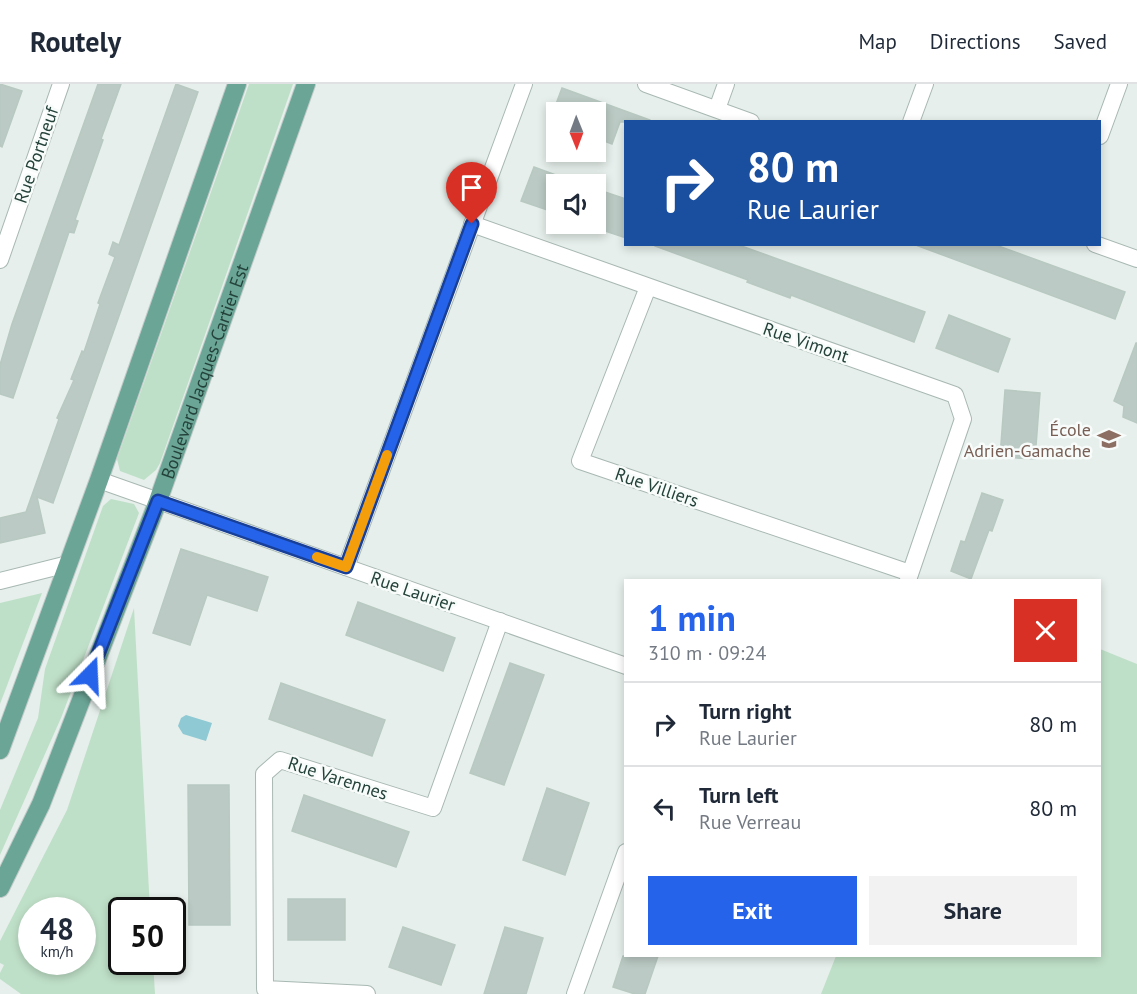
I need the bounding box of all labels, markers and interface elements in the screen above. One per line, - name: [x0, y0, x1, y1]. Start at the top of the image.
- text: Routely: [30, 23, 121, 60]
- text: Map: [858, 28, 897, 55]
- text: Directions: [930, 28, 1021, 55]
- text: Saved: [1054, 28, 1107, 55]
- north arrow: [546, 102, 606, 162]
- map controls: [546, 102, 606, 234]
- street label: Rue Portneuf: [9, 103, 64, 206]
- text: 80 m: [747, 139, 839, 194]
- icon: right: [648, 144, 726, 222]
- pin: [446, 162, 497, 224]
- icon: arrive: [455, 171, 488, 204]
- button: sound: [546, 174, 606, 234]
- text: Rue Laurier: [747, 192, 879, 226]
- street label: Boulevard Jacques-Cartier Est: [155, 261, 253, 482]
- street label: Rue Vimont: [760, 317, 852, 367]
- place label: École Adrien-Gamache: [964, 418, 1091, 462]
- school or university icon: École Adrien-Gamache: [1096, 426, 1122, 452]
- street label: Rue Villiers: [612, 462, 702, 512]
- street label: Rue Laurier: [368, 566, 458, 616]
- text: 1 min: [648, 594, 736, 641]
- button: close: [1014, 599, 1077, 662]
- text: 310 m · 09:24: [648, 640, 766, 666]
- position arrow: [58, 643, 122, 707]
- text: Turn right: [699, 697, 791, 725]
- icon: right: [648, 708, 681, 741]
- text: 80 m: [1029, 710, 1077, 738]
- text: Rue Laurier: [699, 725, 797, 751]
- street label: Rue Varennes: [285, 751, 391, 805]
- text: Turn left: [699, 781, 779, 809]
- icon: left: [648, 792, 681, 825]
- text: 80 m: [1029, 794, 1077, 822]
- text: Rue Verreau: [699, 809, 801, 835]
- button: Exit: [648, 876, 857, 945]
- button: Share: [869, 876, 1077, 945]
- speed limit sign: 50: [108, 897, 186, 975]
- text: 48: [40, 909, 74, 948]
- text: km/h: [41, 942, 73, 961]

